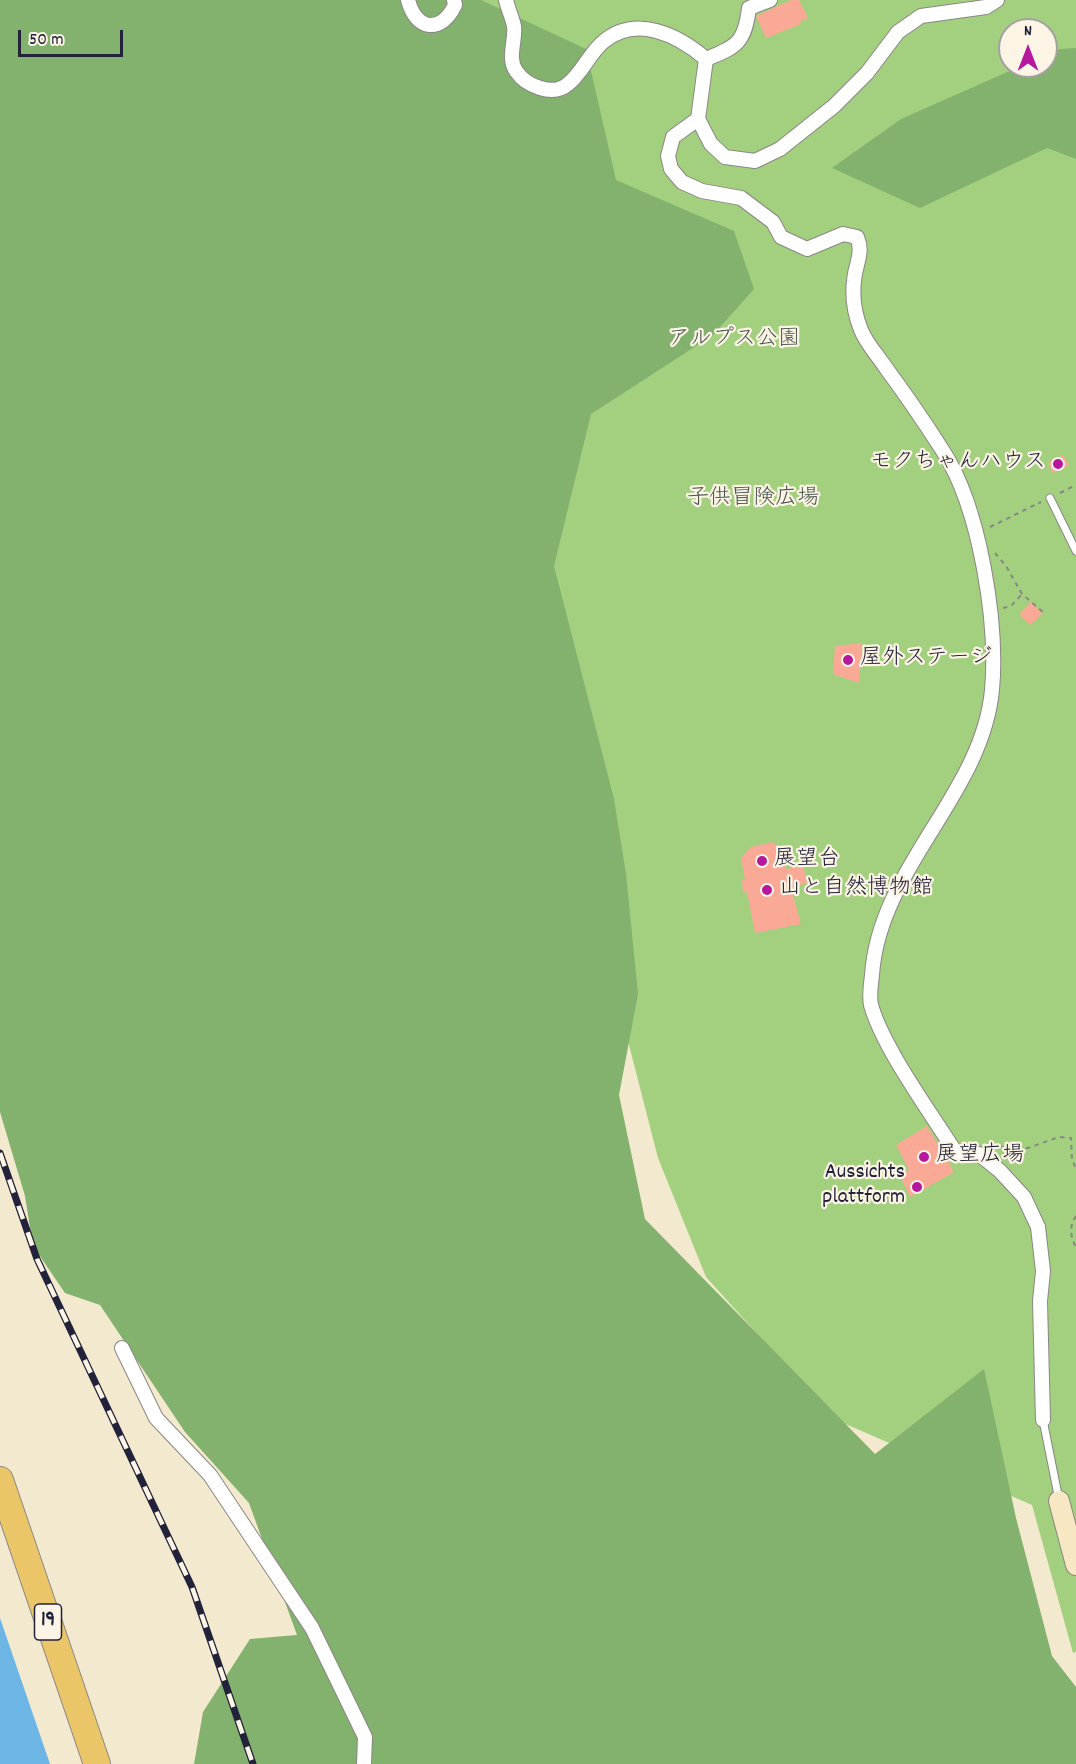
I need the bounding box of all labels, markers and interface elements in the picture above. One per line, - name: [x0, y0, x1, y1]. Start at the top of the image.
- scale bar: [21, 18, 126, 56]
- north arrow: [998, 18, 1058, 78]
- text: N: [1024, 20, 1032, 43]
- text: 50 m: [29, 28, 64, 53]
- park label: アルプス公園: [668, 328, 800, 354]
- place label: モクちゃんハウス: [870, 451, 1046, 477]
- marker: モクちゃんハウス: [1051, 457, 1065, 471]
- park label: 子供冒険広場: [687, 487, 819, 513]
- place label: 屋外ステージ: [860, 647, 992, 673]
- marker: 屋外ステージ: [841, 653, 855, 667]
- place label: 展望台: [774, 848, 840, 874]
- marker: 展望台: [755, 854, 769, 868]
- place label: 山と自然博物館: [779, 877, 933, 903]
- marker: 山と自然博物館: [760, 883, 774, 897]
- place label: 展望広場: [936, 1144, 1024, 1170]
- marker: 展望広場: [917, 1150, 931, 1164]
- place label: Aussichts plattform: [822, 1161, 905, 1212]
- marker: Aussichts plattform: [910, 1180, 924, 1194]
- road number: 19: [34, 1604, 62, 1640]

